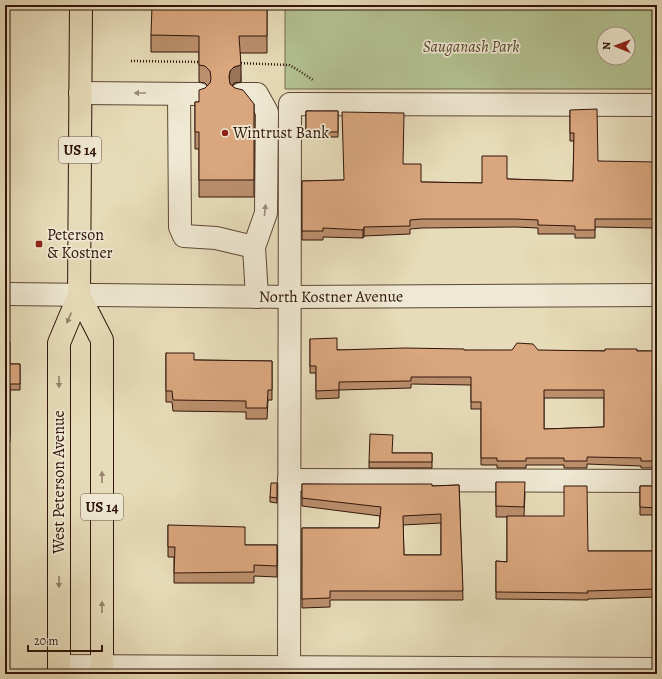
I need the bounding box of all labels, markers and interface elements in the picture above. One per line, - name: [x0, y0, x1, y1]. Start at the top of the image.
- north arrow: [596, 26, 636, 66]
- park label: Sauganash Park: [423, 36, 519, 58]
- text: N: [599, 42, 614, 50]
- one-way arrow: [133, 90, 146, 96]
- place label: Wintrust Bank: [232, 122, 329, 144]
- marker: Wintrust Bank: [220, 128, 230, 138]
- road number: US 14: [59, 137, 101, 163]
- one-way arrow: [262, 204, 268, 216]
- place label: Peterson & Kostner: [47, 224, 113, 264]
- marker: Peterson & Kostner: [34, 239, 44, 249]
- street label: North Kostner Avenue: [259, 285, 403, 308]
- one-way arrow: [66, 313, 72, 324]
- one-way arrow: [56, 376, 62, 389]
- street label: West Peterson Avenue: [48, 410, 70, 555]
- one-way arrow: [99, 470, 105, 483]
- road number: US 14: [81, 494, 123, 520]
- one-way arrow: [56, 576, 62, 589]
- one-way arrow: [99, 600, 105, 613]
- scale bar: [28, 627, 102, 653]
- text: 20 m: [34, 633, 58, 649]

